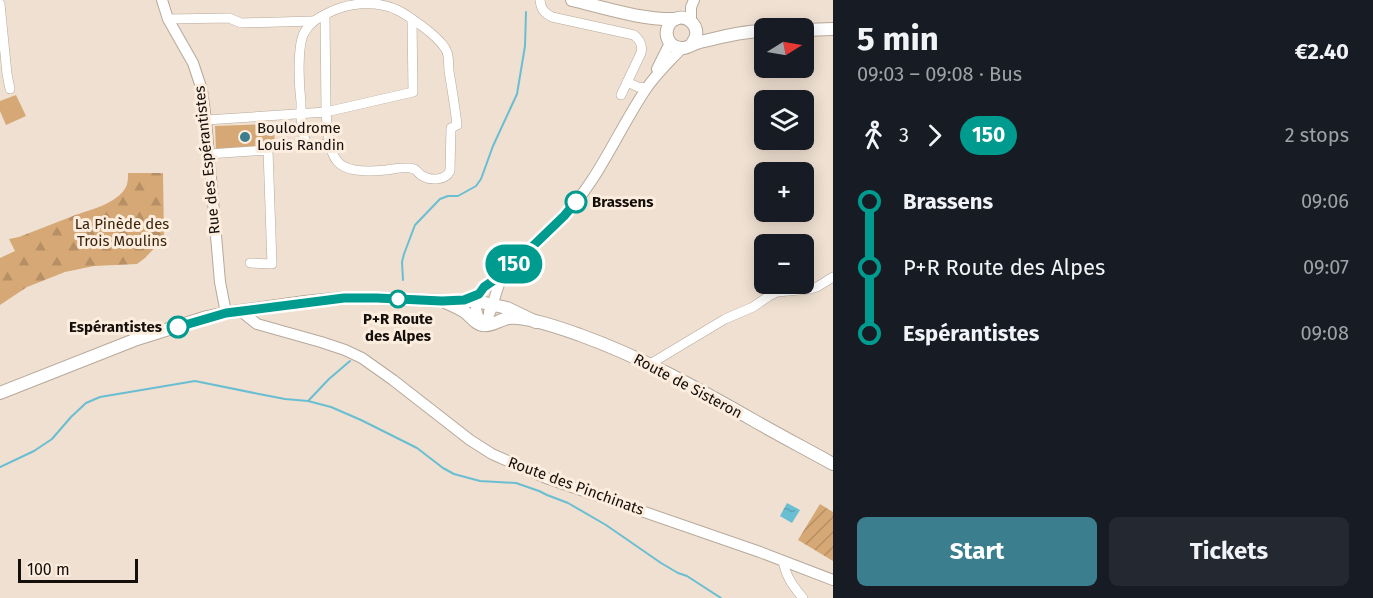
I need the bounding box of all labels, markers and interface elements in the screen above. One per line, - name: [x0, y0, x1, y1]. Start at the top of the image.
- north arrow: [754, 18, 814, 78]
- map controls: [754, 18, 814, 294]
- text: 5 min: [857, 19, 939, 59]
- text: €2.40: [1295, 38, 1349, 65]
- text: 09:03 – 09:08 · Bus: [857, 62, 1022, 86]
- street label: Rue des Espérantistes: [190, 85, 224, 235]
- button: layers: [754, 90, 814, 150]
- place label: Boulodrome Louis Randin: [257, 119, 345, 154]
- icon: walk: [857, 119, 890, 152]
- icon: forward: [918, 119, 951, 152]
- text: 150: [972, 122, 1005, 148]
- text: 3: [899, 123, 909, 147]
- text: 2 stops: [1285, 123, 1349, 147]
- marker: Boulodrome Louis Randin: [238, 130, 252, 144]
- button: +: [754, 162, 814, 222]
- text: Brassens: [903, 188, 993, 215]
- text: 09:06: [1301, 189, 1349, 213]
- marker: Brassens: [565, 191, 587, 213]
- place label: Brassens: [592, 193, 653, 211]
- park label: La Pinède des Trois Moulins: [75, 215, 169, 250]
- button: −: [754, 234, 814, 294]
- line badge: 150: [480, 244, 548, 284]
- text: 150: [497, 251, 531, 277]
- text: P+R Route des Alpes: [903, 254, 1105, 281]
- text: 09:07: [1303, 255, 1349, 279]
- marker: P+R Route des Alpes: [389, 290, 407, 308]
- place label: P+R Route des Alpes: [363, 310, 433, 345]
- marker: Espérantistes: [167, 316, 189, 338]
- place label: Espérantistes: [69, 318, 162, 336]
- text: Espérantistes: [903, 320, 1039, 347]
- text: 09:08: [1301, 321, 1349, 345]
- street label: Route de Sisteron: [631, 350, 745, 422]
- street label: Route des Pinchinats: [506, 453, 646, 519]
- button: Start: [857, 517, 1097, 586]
- button: Tickets: [1109, 517, 1349, 586]
- scale bar: [18, 556, 138, 584]
- text: 100 m: [27, 560, 70, 579]

